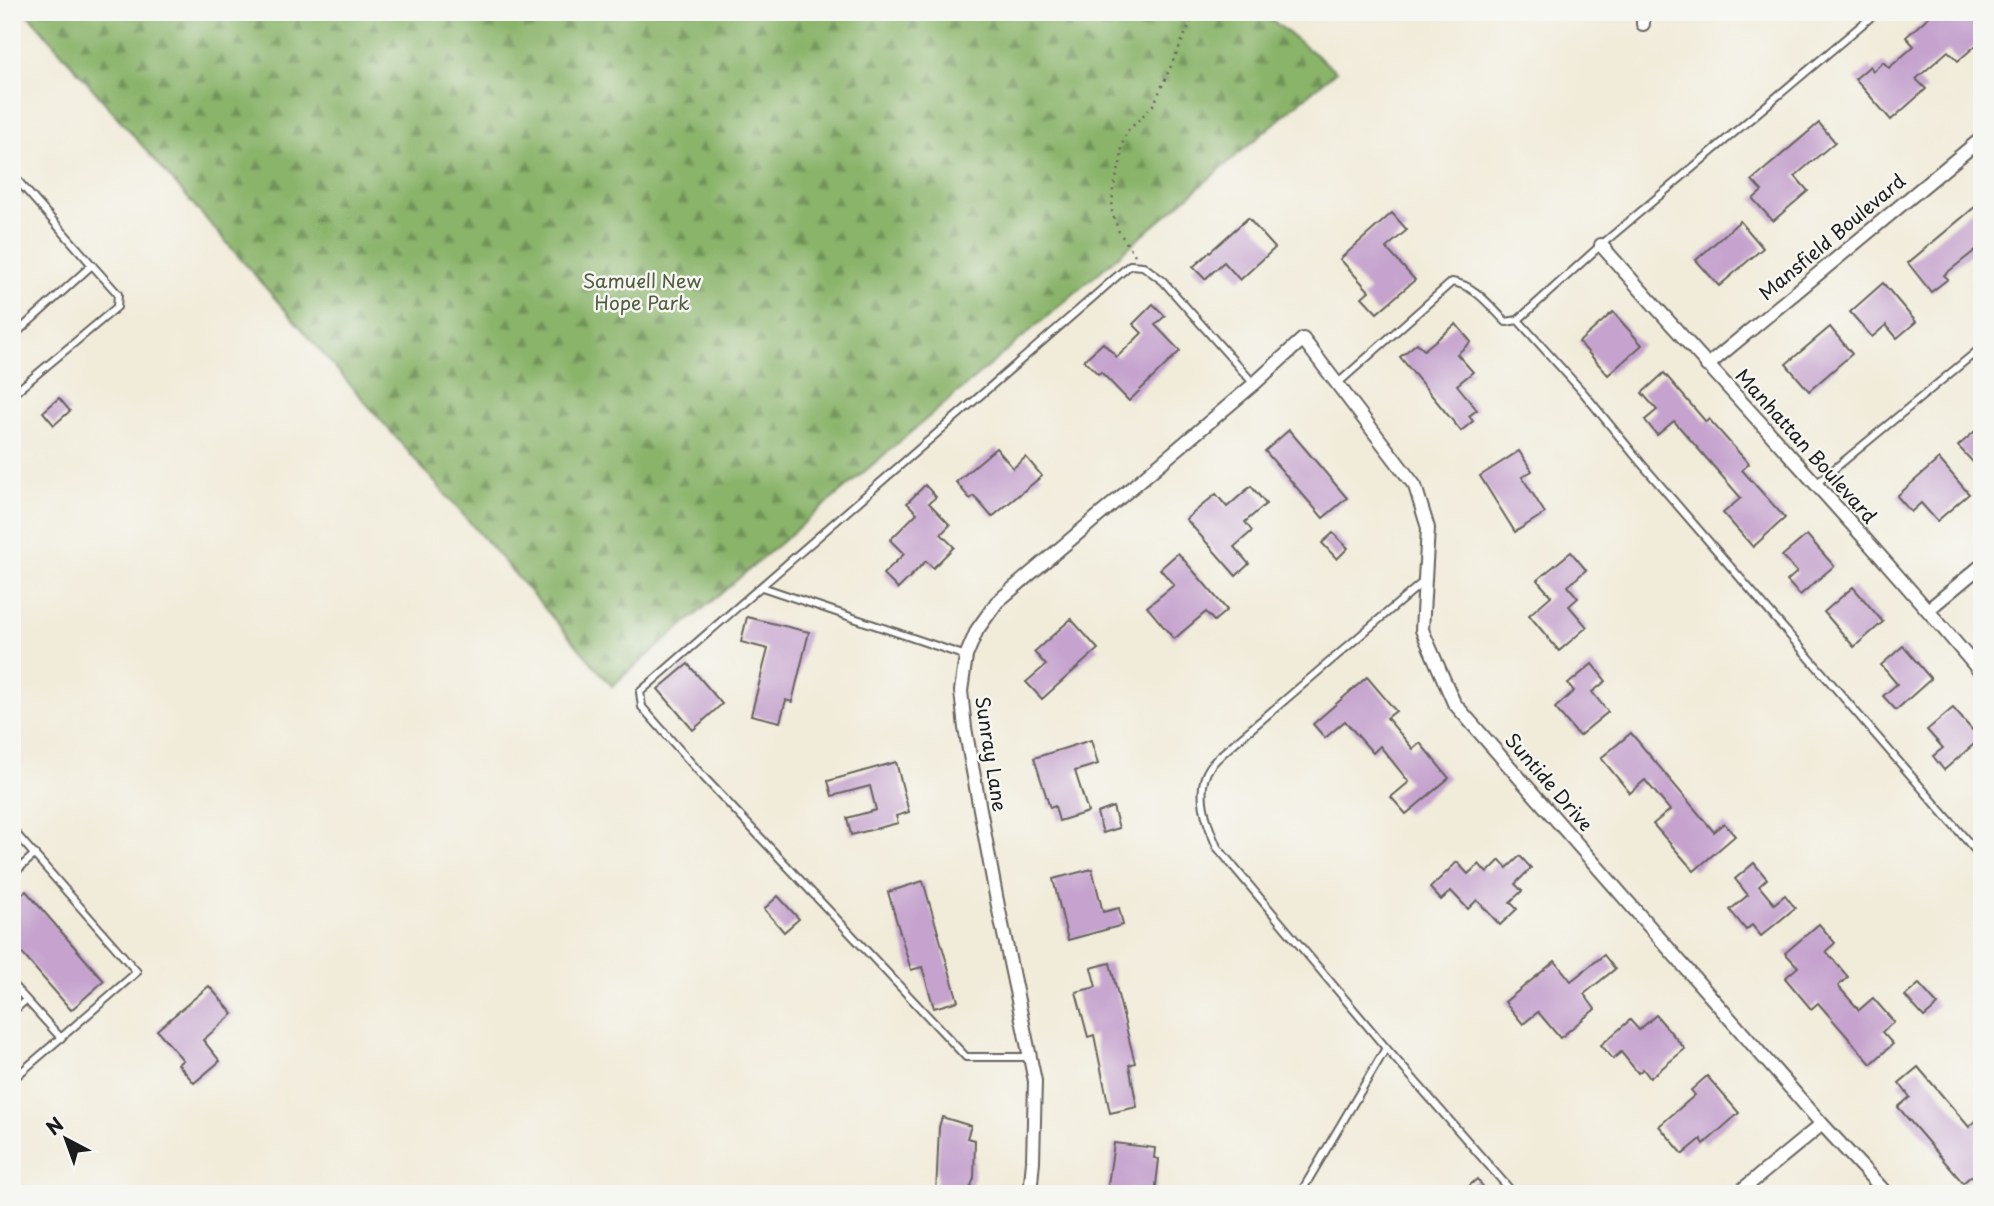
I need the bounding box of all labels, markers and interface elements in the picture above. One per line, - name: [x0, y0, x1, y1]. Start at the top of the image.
- street label: Mansfield Boulevard: [1752, 166, 1911, 306]
- park label: Samuell New Hope Park: [583, 266, 702, 316]
- street label: Manhattan Boulevard: [1730, 362, 1884, 529]
- street label: Sunray Lane: [969, 694, 1015, 814]
- street label: Suntide Drive: [1499, 726, 1600, 837]
- north arrow: [32, 1104, 102, 1174]
- text: N: [39, 1110, 69, 1141]

